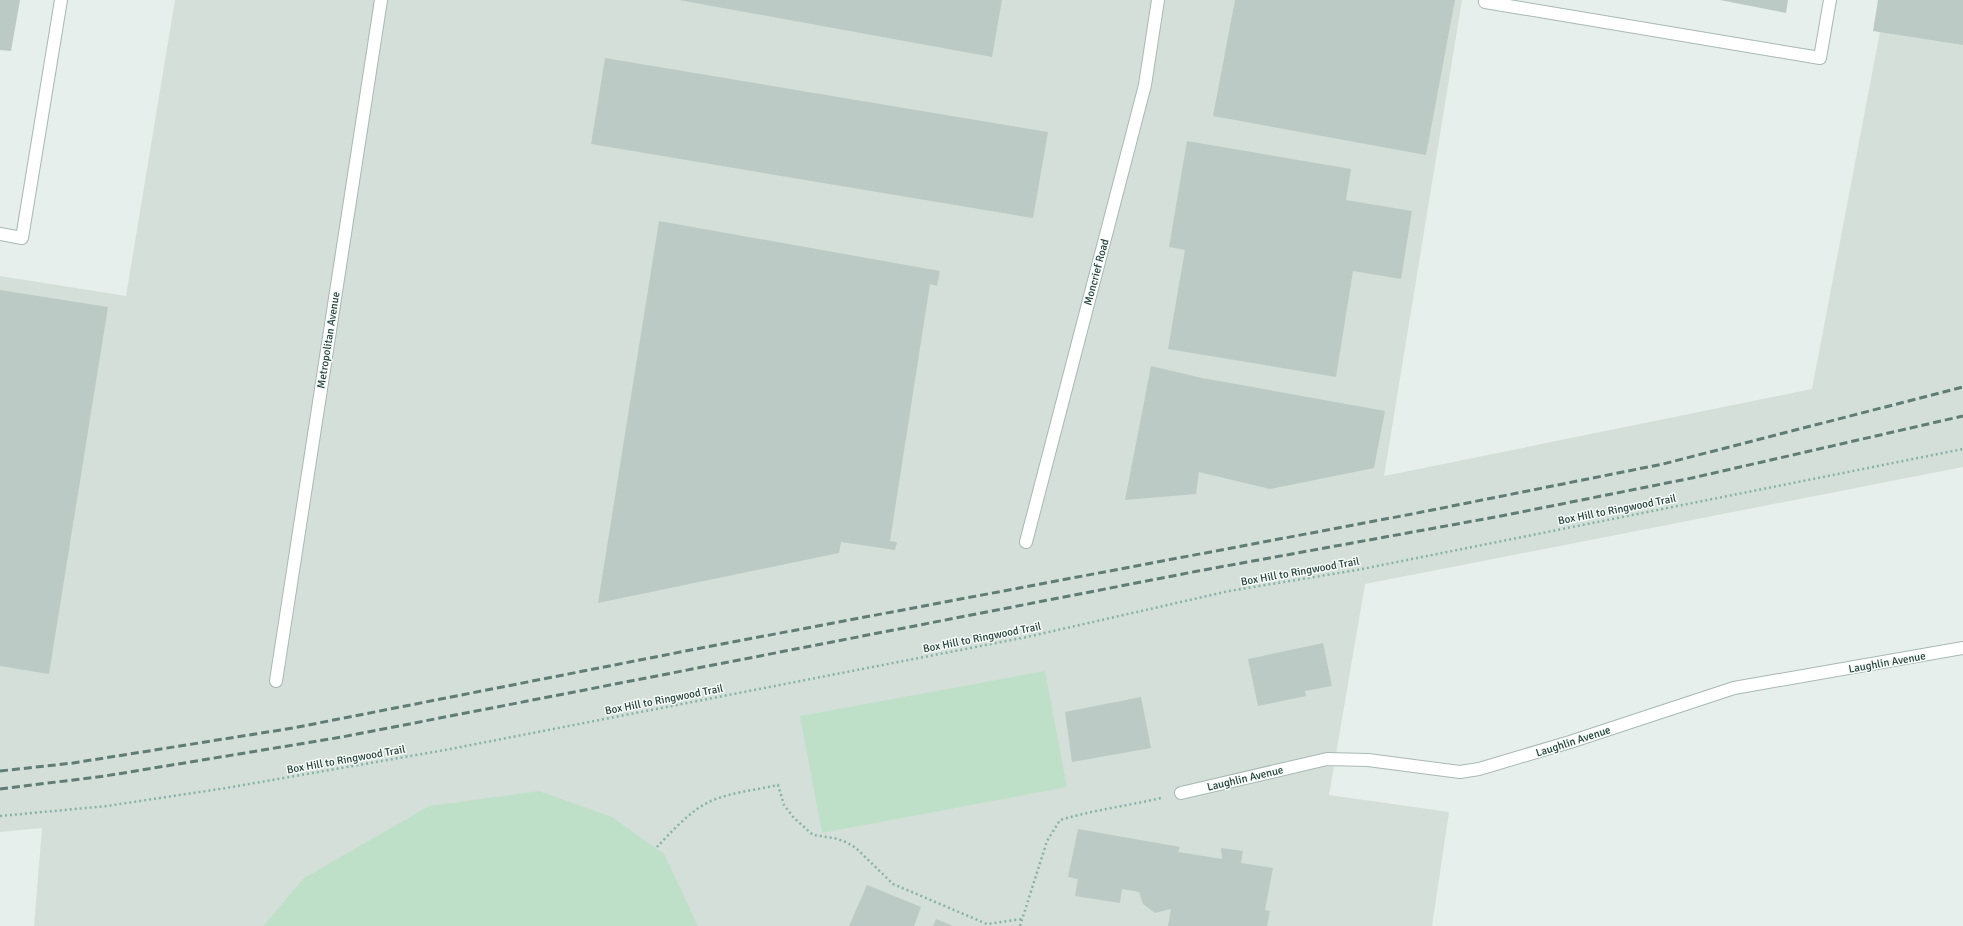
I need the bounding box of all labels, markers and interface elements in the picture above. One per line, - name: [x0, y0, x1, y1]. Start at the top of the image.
- street label: Moncrief Road: [1081, 237, 1112, 307]
- street label: Metropolitan Avenue: [314, 291, 343, 389]
- street label: Box Hill to Ringwood Trail: [1557, 492, 1677, 527]
- street label: Box Hill to Ringwood Trail: [1240, 555, 1360, 588]
- street label: Box Hill to Ringwood Trail: [922, 620, 1042, 655]
- street label: Laughlin Avenue: [1848, 649, 1927, 676]
- street label: Box Hill to Ringwood Trail: [604, 682, 724, 717]
- street label: Laughlin Avenue: [1534, 723, 1612, 760]
- street label: Box Hill to Ringwood Trail: [286, 743, 406, 776]
- street label: Laughlin Avenue: [1206, 763, 1285, 794]

